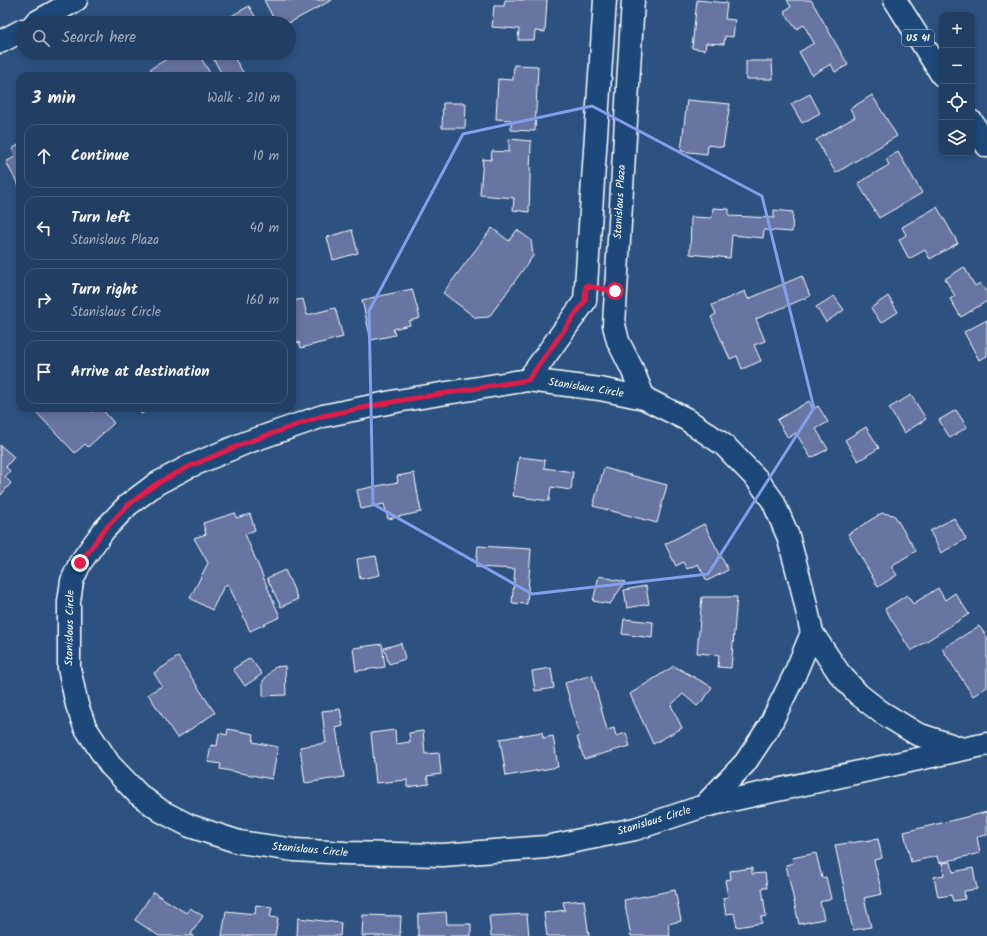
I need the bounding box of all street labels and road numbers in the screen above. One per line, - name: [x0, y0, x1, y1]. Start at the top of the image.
- road number: US 41: [902, 30, 934, 46]
- street label: Stanislaus Plaza: [609, 164, 631, 240]
- street label: Stanislaus Circle: [547, 373, 625, 403]
- street label: Stanislaus Circle: [60, 590, 80, 666]
- street label: Stanislaus Circle: [615, 801, 693, 841]
- street label: Stanislaus Circle: [271, 838, 349, 862]

